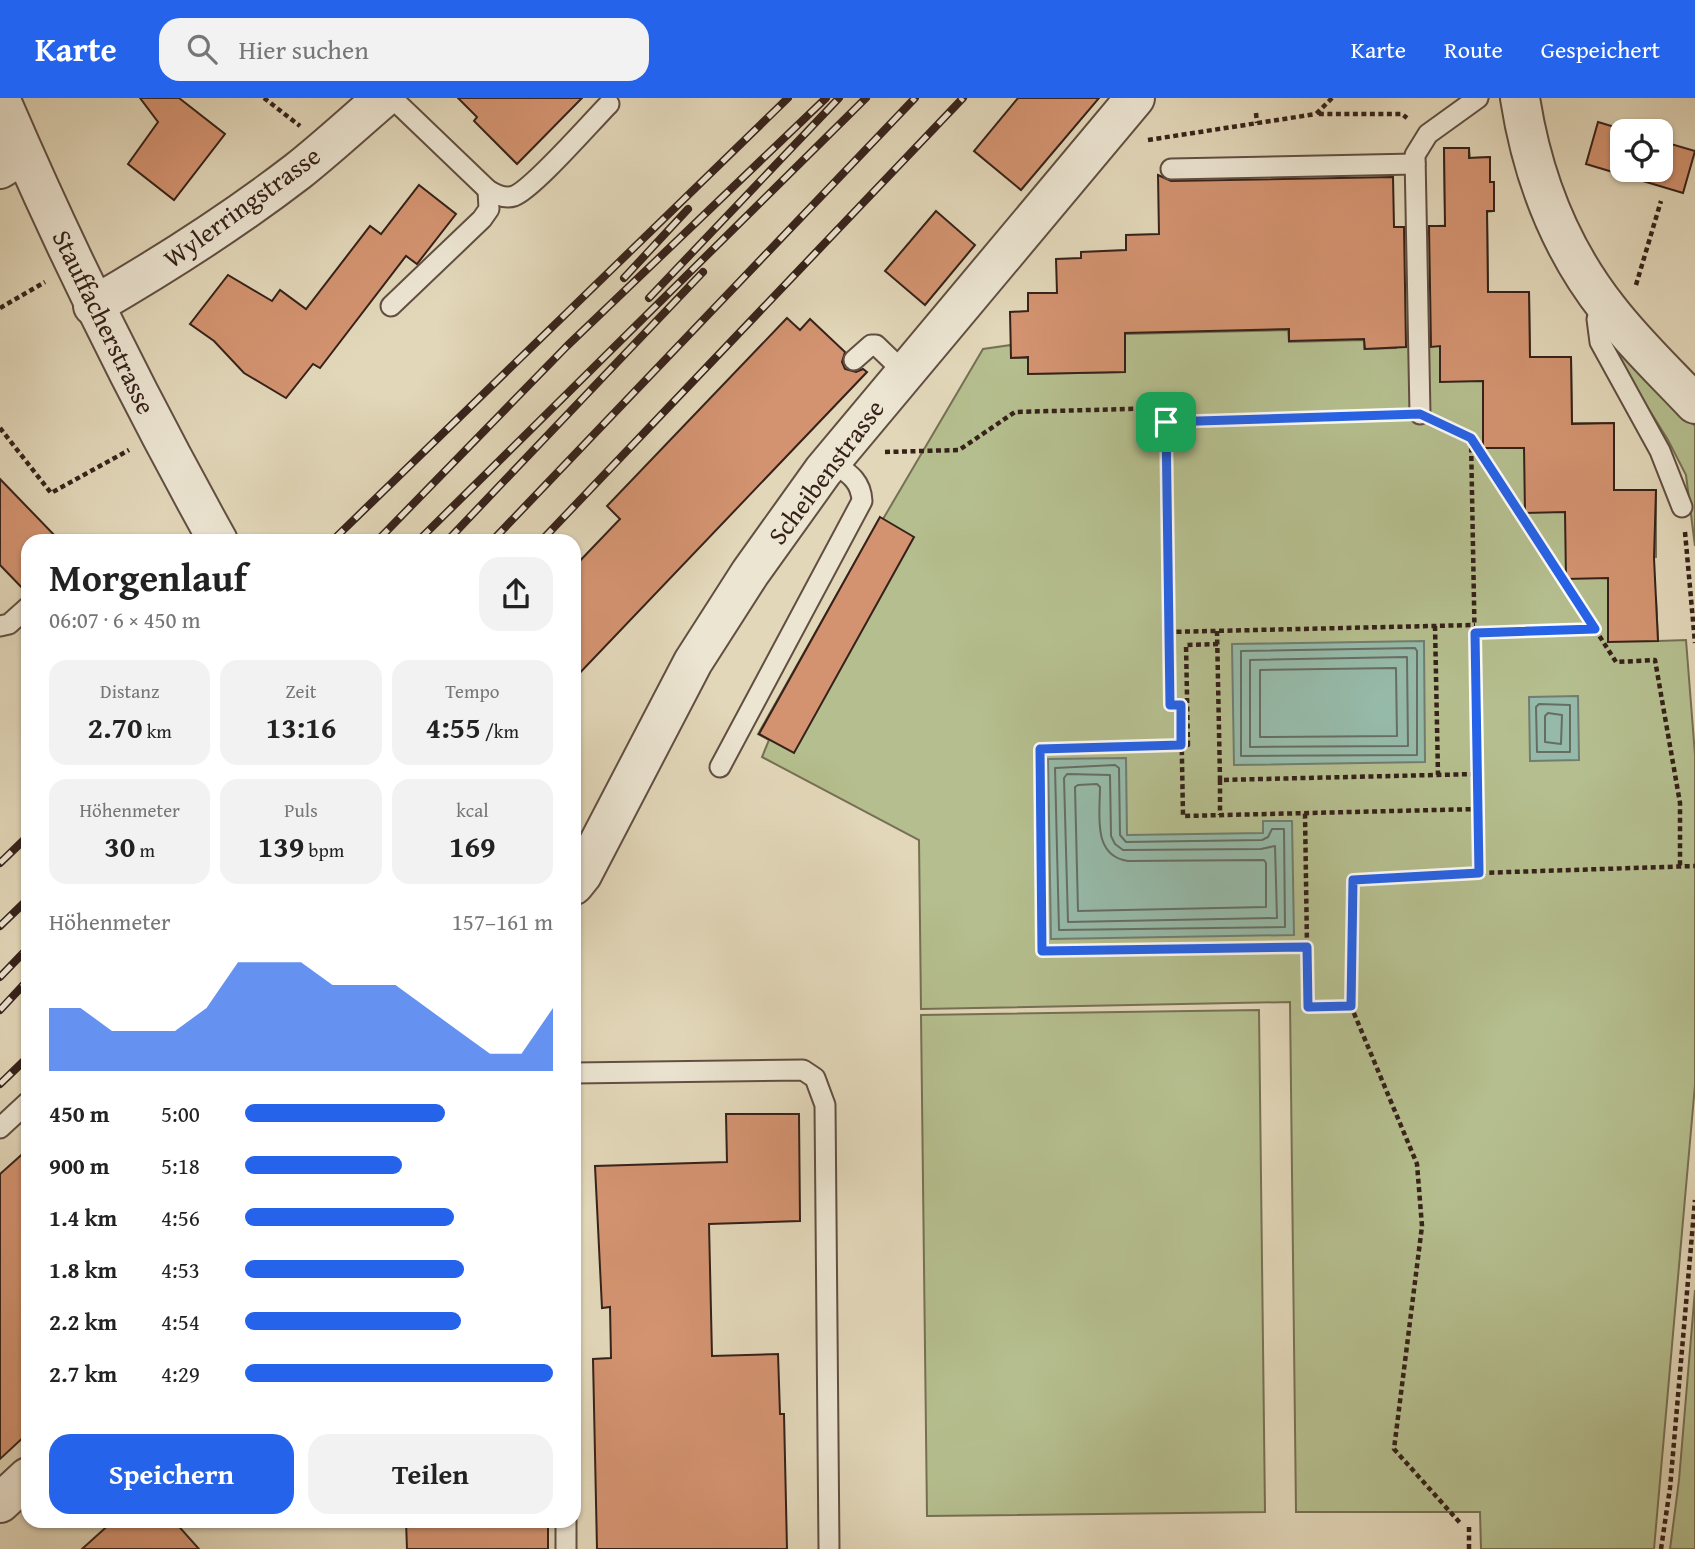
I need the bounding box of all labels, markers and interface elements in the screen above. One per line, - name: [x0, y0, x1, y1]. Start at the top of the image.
- search box: [159, 18, 649, 81]
- text: Karte: [35, 25, 117, 73]
- icon: search: [183, 30, 221, 68]
- text: Hier suchen: [239, 30, 369, 69]
- text: Karte: [1351, 32, 1406, 67]
- text: Route: [1444, 32, 1503, 67]
- text: Gespeichert: [1541, 32, 1660, 67]
- map controls: [1610, 119, 1673, 182]
- button: locate: [1610, 119, 1673, 182]
- street label: Wylerringstrasse: [155, 136, 328, 277]
- street label: Stauffacherstrasse: [43, 223, 166, 421]
- street label: Scheibenstrasse: [758, 391, 893, 553]
- pin: [1136, 392, 1196, 452]
- icon: arrive: [1147, 403, 1185, 441]
- text: Morgenlauf: [49, 549, 247, 605]
- button: share: [479, 557, 553, 631]
- text: 06:07 · 6 × 450 m: [49, 603, 201, 636]
- text: Distanz: [100, 677, 159, 705]
- text: Zeit: [285, 677, 317, 705]
- text: Tempo: [445, 677, 499, 705]
- text: 2.70: [87, 705, 143, 749]
- text: 13:16: [266, 705, 336, 749]
- text: 4:55: [426, 705, 481, 749]
- text: km: [143, 717, 172, 745]
- text: /km: [481, 717, 519, 745]
- text: Höhenmeter: [79, 796, 180, 824]
- text: Puls: [284, 796, 318, 824]
- text: kcal: [456, 796, 489, 824]
- text: 30: [104, 824, 135, 868]
- text: 139: [258, 824, 304, 868]
- text: 169: [449, 824, 496, 868]
- text: m: [135, 836, 155, 864]
- text: bpm: [304, 836, 344, 864]
- text: Höhenmeter: [49, 905, 171, 938]
- text: 157–161 m: [452, 905, 553, 938]
- text: 450 m: [49, 1097, 110, 1130]
- text: 5:00: [161, 1097, 200, 1130]
- text: 900 m: [49, 1149, 110, 1182]
- text: 5:18: [161, 1149, 200, 1182]
- text: 1.4 km: [49, 1201, 117, 1234]
- text: 4:56: [161, 1201, 200, 1234]
- text: 1.8 km: [49, 1253, 117, 1286]
- text: 4:53: [161, 1253, 200, 1286]
- text: 2.2 km: [49, 1305, 117, 1338]
- text: 4:54: [161, 1305, 200, 1338]
- text: 2.7 km: [49, 1357, 117, 1390]
- text: 4:29: [161, 1357, 200, 1390]
- button: Speichern: [49, 1434, 294, 1514]
- button: Teilen: [308, 1434, 553, 1514]

